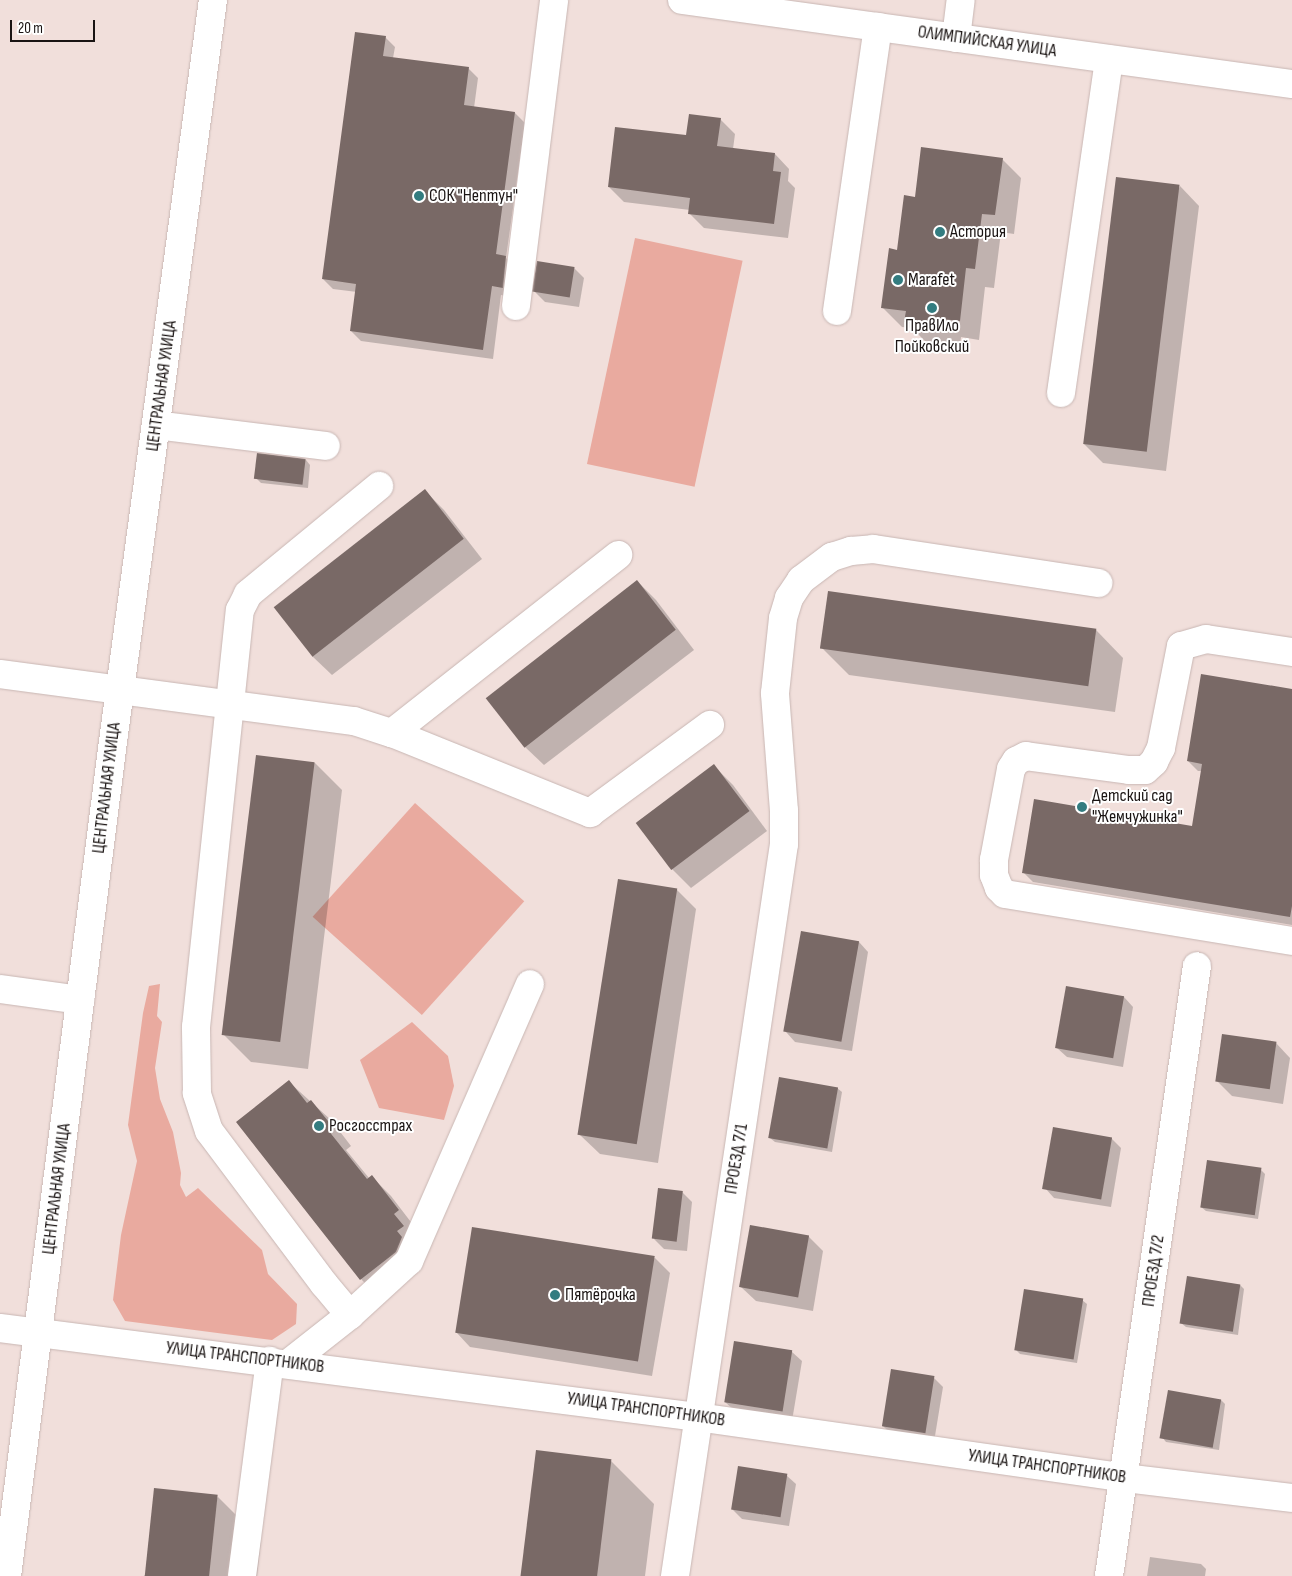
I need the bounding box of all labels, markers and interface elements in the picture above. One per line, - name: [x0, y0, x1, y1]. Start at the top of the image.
- scale bar: [12, 10, 98, 42]
- text: 20 m: [18, 19, 43, 38]
- street label: ОЛИМПИЙСКАЯ УЛИЦА: [916, 22, 1058, 62]
- place label: СОК "Нептун": [429, 185, 518, 207]
- marker: СОК "Нептун": [413, 190, 425, 202]
- place label: Астория: [950, 221, 1006, 243]
- marker: Астория: [934, 226, 946, 238]
- place label: Marafet: [908, 269, 955, 291]
- marker: Marafet: [892, 274, 904, 286]
- marker: ПравИло Пойковский: [926, 302, 938, 314]
- place label: ПравИло Пойковский: [895, 316, 969, 358]
- street label: ЦЕНТРАЛЬНАЯ УЛИЦА: [142, 319, 182, 453]
- street label: ЦЕНТРАЛЬНАЯ УЛИЦА: [88, 721, 126, 855]
- place label: Детский сад "Жемчужинка": [1092, 786, 1183, 829]
- marker: Детский сад "Жемчужинка": [1076, 801, 1088, 813]
- place label: Росгосстрах: [329, 1115, 412, 1137]
- marker: Росгосстрах: [313, 1120, 325, 1132]
- street label: ЦЕНТРАЛЬНАЯ УЛИЦА: [38, 1122, 76, 1256]
- street label: ПРОЕЗД 7/1: [721, 1122, 753, 1196]
- street label: ПРОЕЗД 7/2: [1138, 1234, 1170, 1308]
- place label: Пятёрочка: [565, 1284, 636, 1306]
- marker: Пятёрочка: [549, 1289, 561, 1301]
- street label: УЛИЦА ТРАНСПОРТНИКОВ: [165, 1338, 325, 1378]
- street label: УЛИЦА ТРАНСПОРТНИКОВ: [566, 1388, 726, 1432]
- street label: УЛИЦА ТРАНСПОРТНИКОВ: [967, 1445, 1127, 1489]

